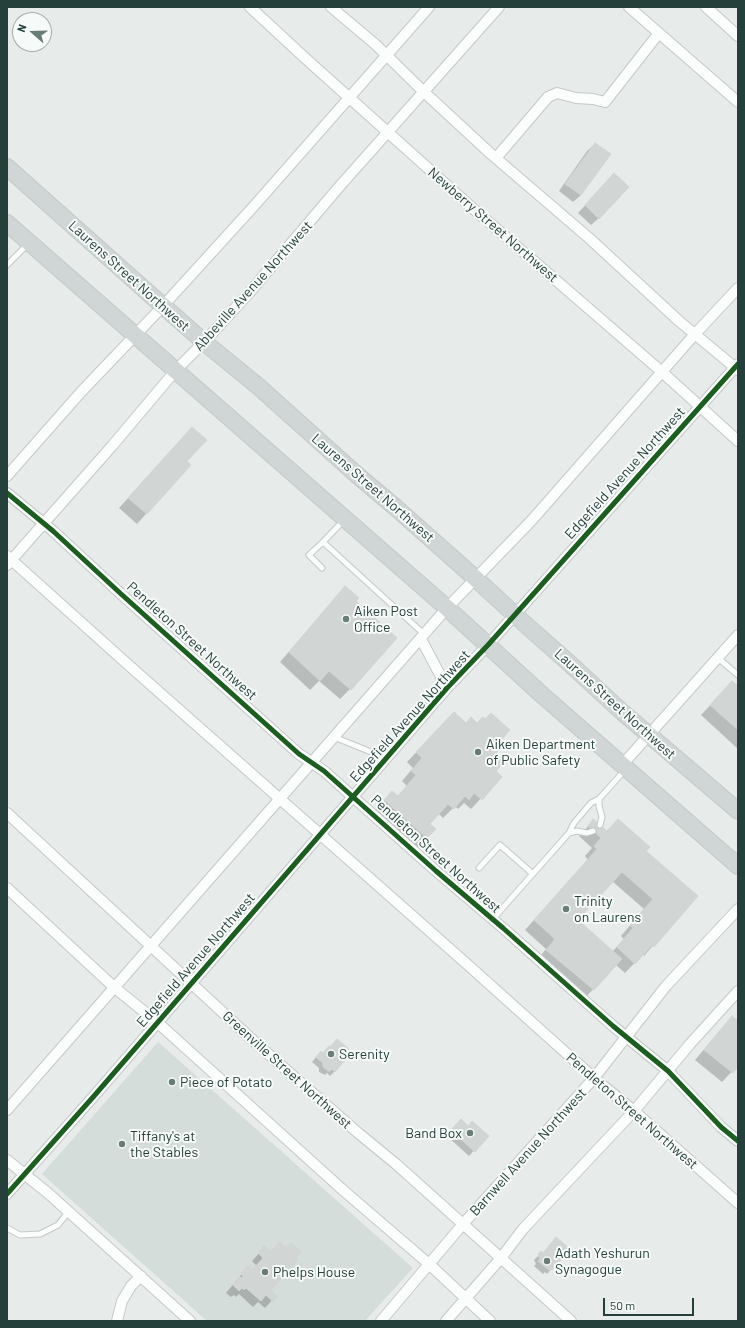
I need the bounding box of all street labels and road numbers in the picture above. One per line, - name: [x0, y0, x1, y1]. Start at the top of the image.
- street label: Newberry Street Northwest: [425, 164, 561, 286]
- street label: Laurens Street Northwest: [65, 217, 193, 335]
- street label: Abbeville Avenue Northwest: [190, 218, 316, 354]
- street label: Edgefield Avenue Northwest: [561, 403, 689, 543]
- street label: Laurens Street Northwest: [308, 430, 438, 546]
- street label: Pendleton Street Northwest: [124, 578, 260, 704]
- street label: Laurens Street Northwest: [551, 645, 679, 763]
- street label: Edgefield Avenue Northwest: [346, 646, 474, 786]
- street label: Pendleton Street Northwest: [368, 791, 504, 917]
- street label: Edgefield Avenue Northwest: [133, 890, 259, 1030]
- street label: Greenville Street Northwest: [219, 1008, 355, 1132]
- street label: Pendleton Street Northwest: [563, 1049, 701, 1173]
- street label: Barnwell Avenue Northwest: [466, 1085, 590, 1219]

